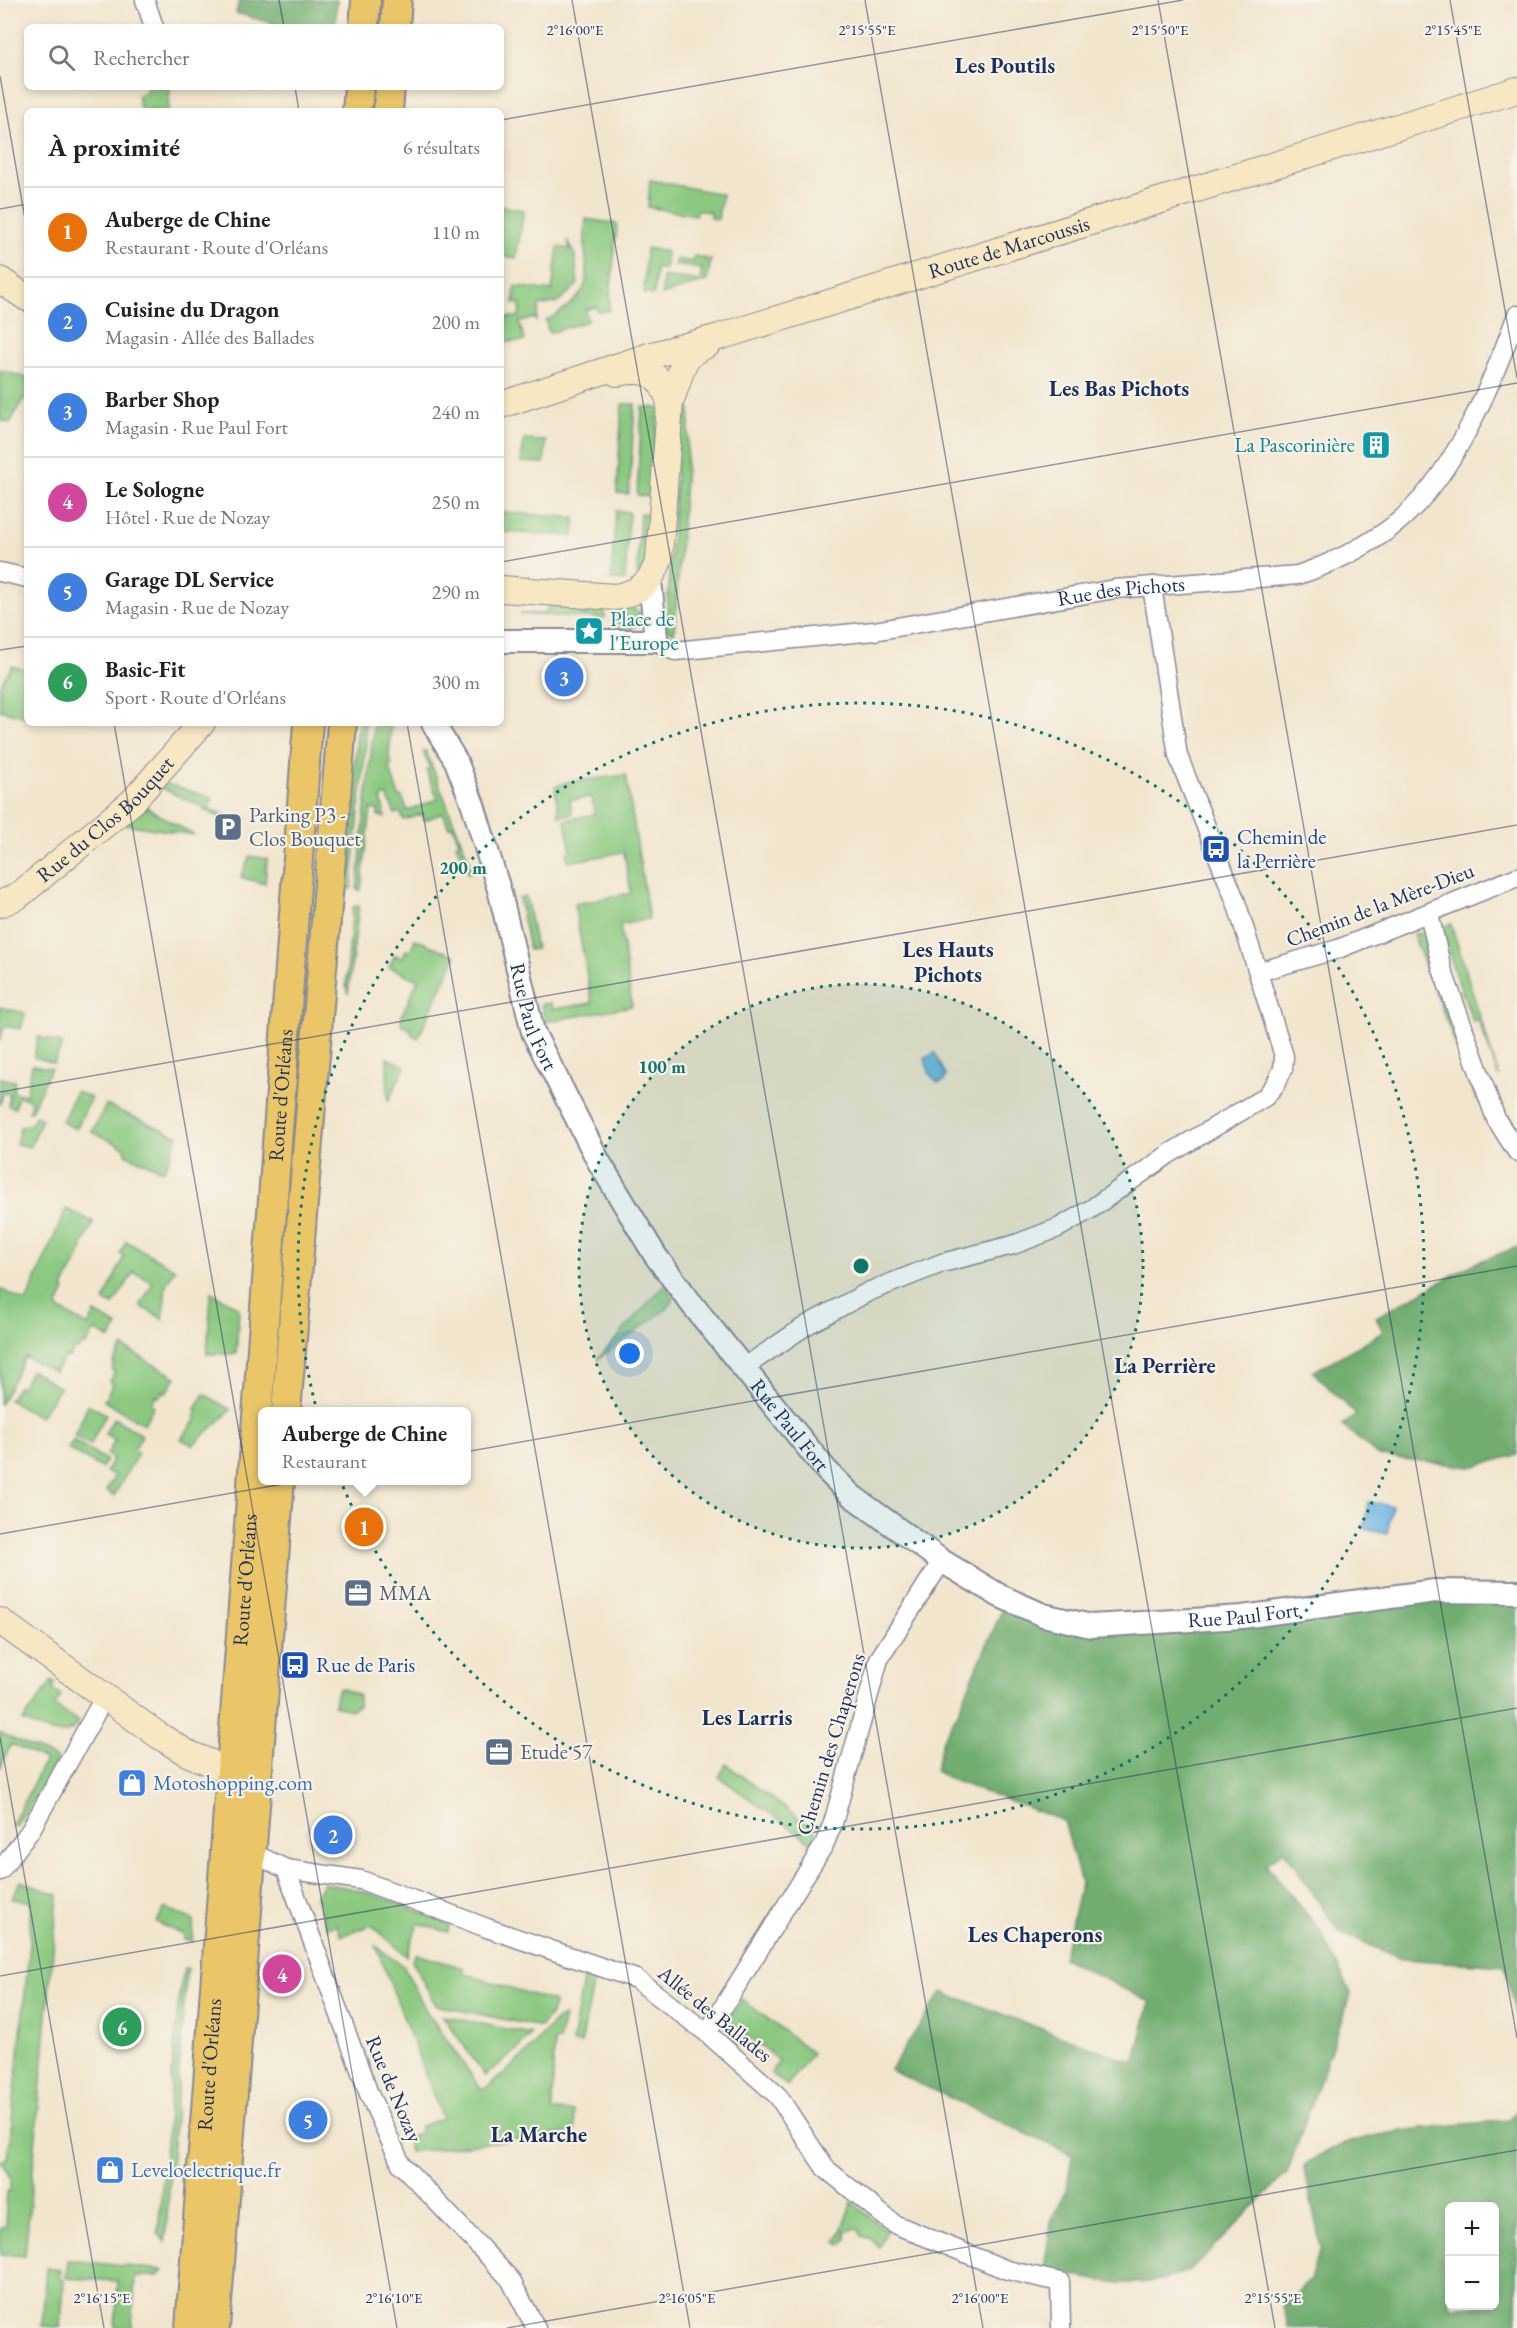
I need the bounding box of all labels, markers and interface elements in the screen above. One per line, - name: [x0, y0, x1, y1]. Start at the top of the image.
- text: 2°16'00"E: [547, 20, 604, 39]
- text: 2°15'55"E: [839, 20, 896, 39]
- text: 2°15'50"E: [1132, 20, 1189, 39]
- text: 2°15'45"E: [1425, 20, 1482, 39]
- search box: [24, 24, 504, 90]
- icon: search: [45, 41, 78, 74]
- text: Rechercher: [93, 43, 189, 72]
- district label: Les Poutils: [955, 51, 1055, 80]
- text: À proximité: [48, 130, 180, 164]
- text: 6 résultats: [403, 134, 480, 160]
- text: Auberge de Chine: [105, 205, 270, 234]
- street label: Route de Marcoussis: [925, 209, 1093, 284]
- text: 1: [62, 219, 73, 245]
- text: 110 m: [432, 219, 480, 245]
- text: Restaurant · Route d'Orléans: [105, 234, 328, 260]
- text: Cuisine du Dragon: [105, 295, 279, 324]
- text: 2: [62, 309, 73, 335]
- text: 200 m: [432, 309, 480, 335]
- text: Magasin · Allée des Ballades: [105, 324, 314, 350]
- district label: Les Bas Pichots: [1049, 374, 1189, 403]
- text: Barber Shop: [105, 385, 219, 414]
- text: 3: [62, 399, 73, 425]
- text: 240 m: [432, 399, 480, 425]
- text: Magasin · Rue Paul Fort: [105, 414, 288, 440]
- building icon: La Pascorinière: [1360, 429, 1392, 461]
- place label: La Pascorinière: [1234, 431, 1355, 458]
- text: Le Sologne: [105, 475, 204, 504]
- text: 4: [62, 489, 73, 515]
- text: 250 m: [432, 489, 480, 515]
- text: Hôtel · Rue de Nozay: [105, 504, 270, 530]
- text: Garage DL Service: [105, 565, 274, 594]
- street label: Rue des Pichots: [1055, 570, 1186, 612]
- text: 5: [62, 579, 73, 605]
- text: 290 m: [432, 579, 480, 605]
- text: Magasin · Rue de Nozay: [105, 594, 289, 620]
- place label: Place de l'Europe: [610, 605, 679, 656]
- place icon: Place de l'Europe: [573, 615, 605, 647]
- pin: 3: [544, 654, 584, 700]
- text: Basic-Fit: [105, 655, 186, 684]
- text: 6: [62, 669, 73, 695]
- text: 300 m: [432, 669, 480, 695]
- text: Sport · Route d'Orléans: [105, 684, 286, 710]
- street label: Rue du Clos Bouquet: [31, 750, 180, 888]
- place label: Parking P3 - Clos Bouquet: [249, 801, 361, 852]
- parking icon: Parking P3 - Clos Bouquet: [212, 811, 244, 843]
- place label: Chemin de la Perrière: [1237, 823, 1327, 874]
- bus stop icon: Chemin de la Perrière: [1200, 833, 1232, 865]
- text: 200 m: [439, 856, 487, 879]
- street label: Chemin de la Mère-Dieu: [1282, 856, 1478, 953]
- district label: Les Hauts Pichots: [902, 935, 994, 989]
- street label: Rue Paul Fort: [504, 960, 564, 1075]
- street label: Route d'Orléans: [262, 1028, 298, 1163]
- text: 100 m: [638, 1055, 686, 1078]
- centre of rings: [851, 1256, 871, 1276]
- your location: [615, 1339, 644, 1368]
- district label: La Perrière: [1114, 1351, 1216, 1380]
- street label: Rue Paul Fort: [745, 1373, 836, 1477]
- popup: [258, 1407, 471, 1485]
- text: Auberge de Chine: [282, 1419, 447, 1448]
- text: Restaurant: [282, 1448, 367, 1474]
- pin: 1: [344, 1504, 384, 1550]
- street label: Route d'Orléans: [226, 1513, 263, 1647]
- office icon: MMA: [342, 1577, 374, 1609]
- place label: MMA: [379, 1579, 432, 1606]
- street label: Rue Paul Fort: [1187, 1595, 1301, 1633]
- bus stop icon: Rue de Paris: [279, 1649, 311, 1681]
- street label: Chemin des Chaperons: [790, 1649, 871, 1838]
- place label: Rue de Paris: [316, 1651, 416, 1678]
- district label: Les Larris: [702, 1703, 792, 1732]
- office icon: Etude 57: [483, 1736, 515, 1768]
- place label: Etude 57: [520, 1738, 593, 1765]
- shop icon: Motoshopping.com: [116, 1767, 148, 1799]
- place label: Motoshopping.com: [153, 1769, 313, 1796]
- pin: 2: [314, 1812, 352, 1858]
- district label: Les Chaperons: [968, 1920, 1102, 1949]
- pin: 4: [262, 1952, 302, 1996]
- street label: Allée des Ballades: [652, 1959, 778, 2068]
- street label: Route d'Orléans: [191, 1997, 227, 2132]
- pin: 6: [102, 2004, 142, 2050]
- street label: Rue de Nozay: [360, 2031, 429, 2147]
- pin: 5: [288, 2098, 328, 2142]
- district label: La Marche: [491, 2120, 587, 2149]
- shop icon: Leveloelectrique.fr: [94, 2154, 126, 2186]
- place label: Leveloelectrique.fr: [131, 2156, 281, 2183]
- map controls: [1445, 2202, 1499, 2310]
- button: +: [1445, 2202, 1499, 2256]
- button: −: [1445, 2256, 1499, 2310]
- text: 2°16'15"E: [74, 2288, 131, 2307]
- text: 2°16'10"E: [366, 2288, 423, 2307]
- text: 2°16'05"E: [659, 2288, 716, 2307]
- text: 2°16'00"E: [952, 2288, 1009, 2307]
- text: 2°15'55"E: [1245, 2288, 1302, 2307]

